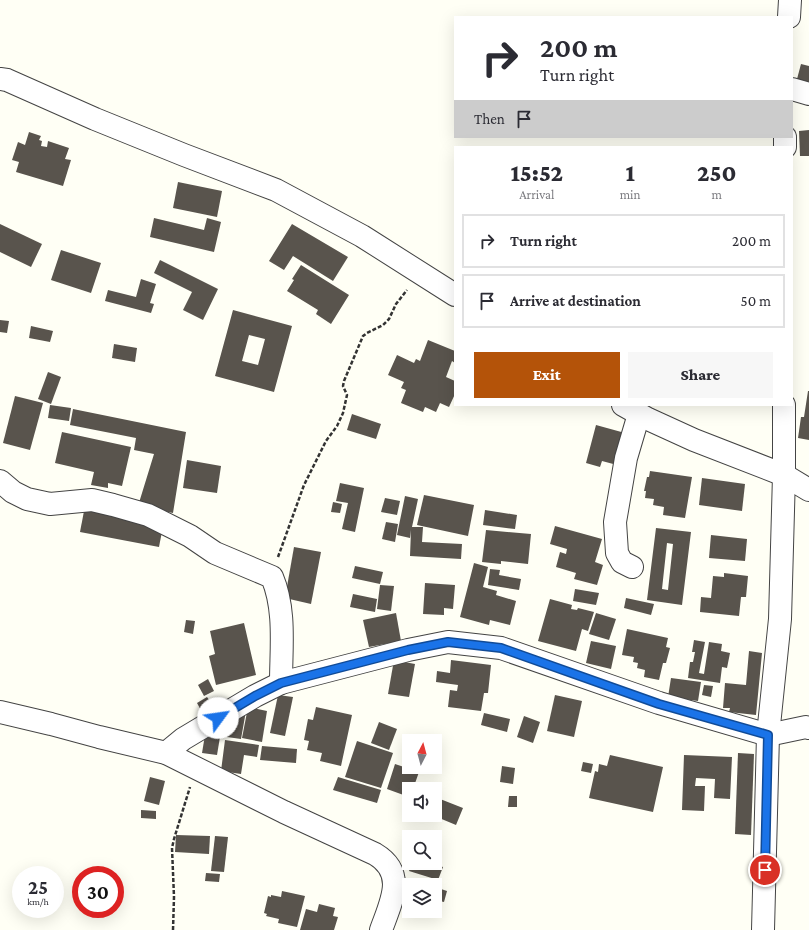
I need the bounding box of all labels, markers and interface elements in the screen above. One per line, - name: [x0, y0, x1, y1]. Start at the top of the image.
- icon: right: [474, 32, 526, 84]
- text: 200 m: [540, 32, 617, 63]
- text: Turn right: [540, 65, 614, 85]
- icon: arrive: [513, 108, 535, 130]
- text: Then: [474, 111, 505, 127]
- text: 15:52: [510, 159, 563, 186]
- text: 1: [625, 159, 635, 186]
- text: 250: [697, 159, 737, 186]
- text: Arrival: [519, 187, 555, 202]
- text: min: [620, 187, 641, 202]
- text: m: [712, 187, 722, 202]
- icon: right: [476, 230, 498, 252]
- text: Turn right: [510, 233, 577, 249]
- text: 200 m: [732, 233, 771, 249]
- icon: arrive: [476, 290, 498, 312]
- text: Arrive at destination: [510, 293, 641, 309]
- text: 50 m: [741, 293, 771, 309]
- button: Exit: [474, 352, 620, 398]
- button: Share: [628, 352, 773, 398]
- position arrow: [197, 697, 239, 739]
- north arrow: [402, 734, 442, 774]
- map controls: [402, 734, 442, 918]
- button: sound: [402, 782, 442, 822]
- button: search: [402, 830, 442, 870]
- pin: [748, 853, 782, 887]
- icon: arrive: [754, 859, 776, 881]
- speed limit sign: 30: [72, 866, 124, 918]
- text: 25: [28, 876, 48, 898]
- button: layers: [402, 878, 442, 918]
- text: km/h: [27, 896, 49, 907]

